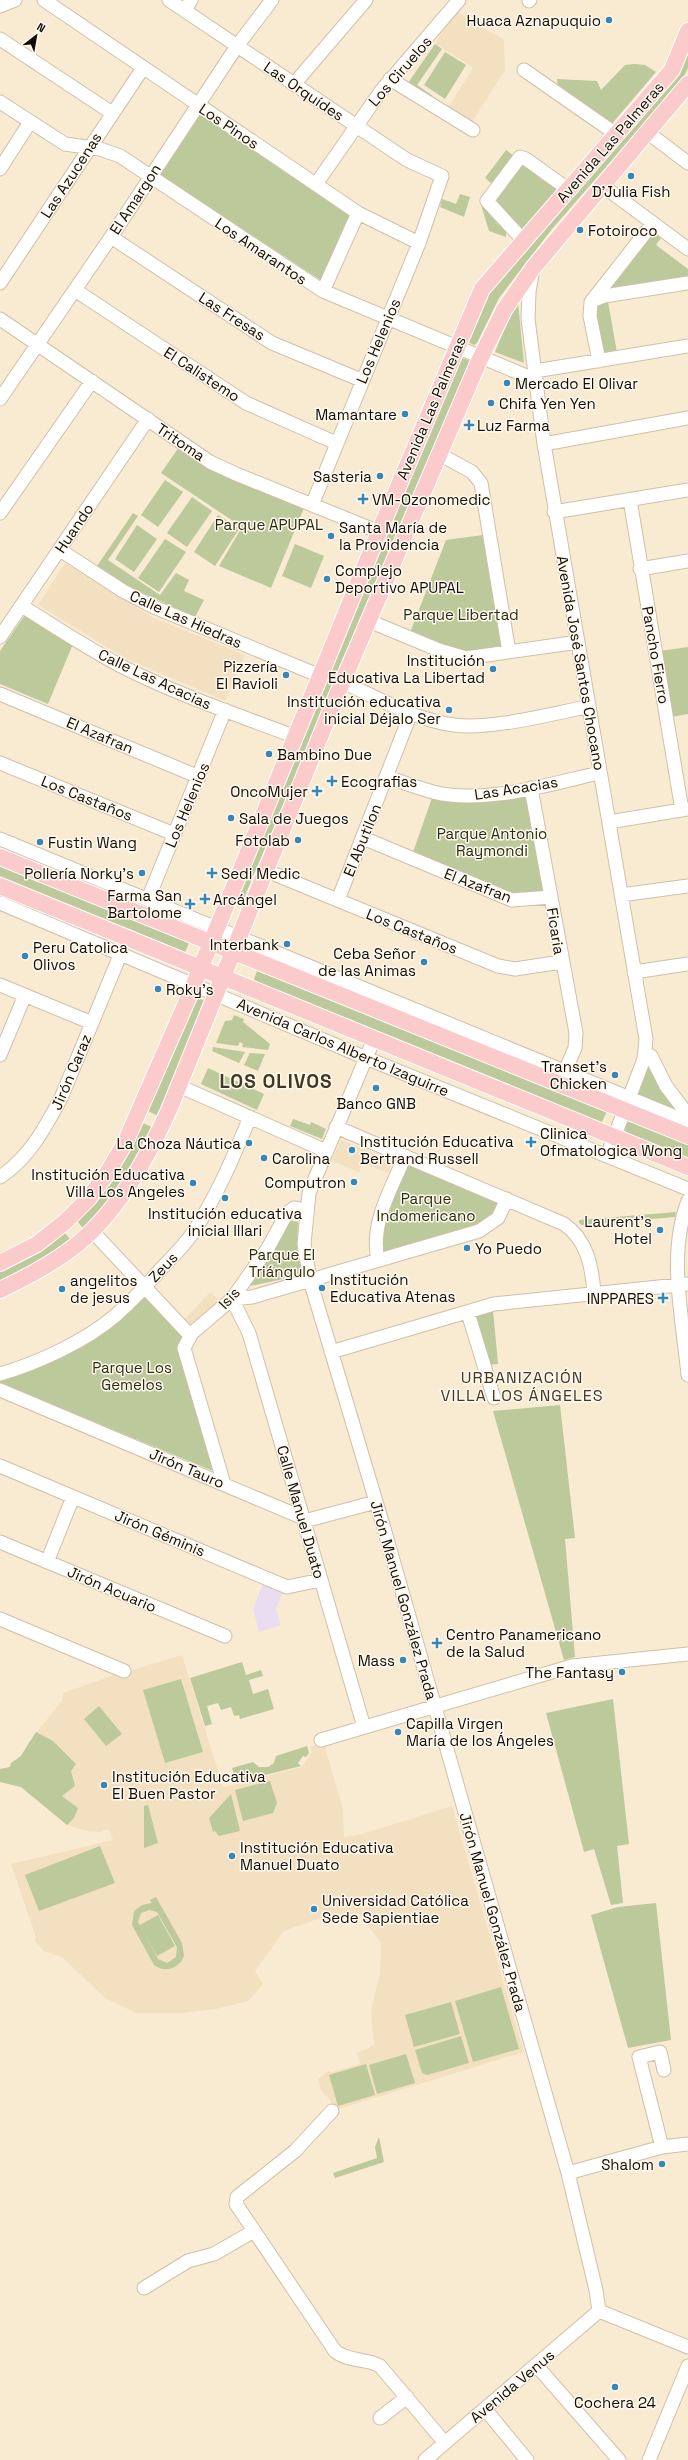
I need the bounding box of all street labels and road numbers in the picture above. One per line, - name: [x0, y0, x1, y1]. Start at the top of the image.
- street label: Los Ciruelos: [364, 32, 436, 110]
- street label: Las Orquídes: [260, 57, 348, 125]
- street label: Avenida Las Palmeras: [552, 78, 668, 206]
- street label: Los Pinos: [195, 99, 263, 153]
- street label: Las Azucenas: [36, 129, 106, 221]
- street label: El Amargon: [105, 160, 165, 238]
- street label: Los Amarantos: [211, 213, 311, 289]
- street label: Las Fresas: [195, 288, 269, 344]
- street label: Los Helenios: [352, 296, 404, 386]
- street label: Avenida Las Palmeras: [392, 333, 470, 483]
- street label: El Calistemo: [160, 342, 244, 406]
- street label: Tritoma: [153, 419, 209, 465]
- street label: Huando: [51, 500, 97, 556]
- street label: Avenida José Santos Chocano: [553, 554, 609, 772]
- street label: Calle Las Hiedras: [127, 586, 245, 652]
- street label: Pancho Fierro: [638, 605, 674, 705]
- street label: Calle Las Acacias: [95, 644, 215, 714]
- street label: El Azafran: [64, 712, 136, 758]
- street label: Los Helenios: [161, 760, 213, 850]
- street label: Los Castaños: [38, 771, 136, 825]
- street label: Las Acacias: [473, 772, 559, 804]
- street label: El Abutilon: [339, 801, 385, 879]
- street label: El Azafran: [441, 863, 515, 907]
- street label: Los Castaños: [363, 904, 461, 958]
- street label: Ficaria: [543, 906, 569, 956]
- street label: Avenida Carlos Alberto Izaguirre: [234, 994, 452, 1100]
- street label: Jirón Caraz: [47, 1031, 95, 1113]
- street label: Zeus: [144, 1248, 182, 1286]
- street label: Isis: [214, 1283, 244, 1313]
- street label: Calle Manuel Duato: [273, 1443, 329, 1581]
- street label: Jirón Tauro: [147, 1444, 227, 1492]
- street label: Jirón Manuel González Prada: [366, 1498, 442, 1702]
- street label: Jirón Géminis: [112, 1505, 208, 1561]
- street label: Jirón Acuario: [65, 1562, 159, 1616]
- street label: Jirón Manuel González Prada: [455, 1810, 531, 2014]
- street label: Avenida Venus: [466, 2345, 558, 2427]

